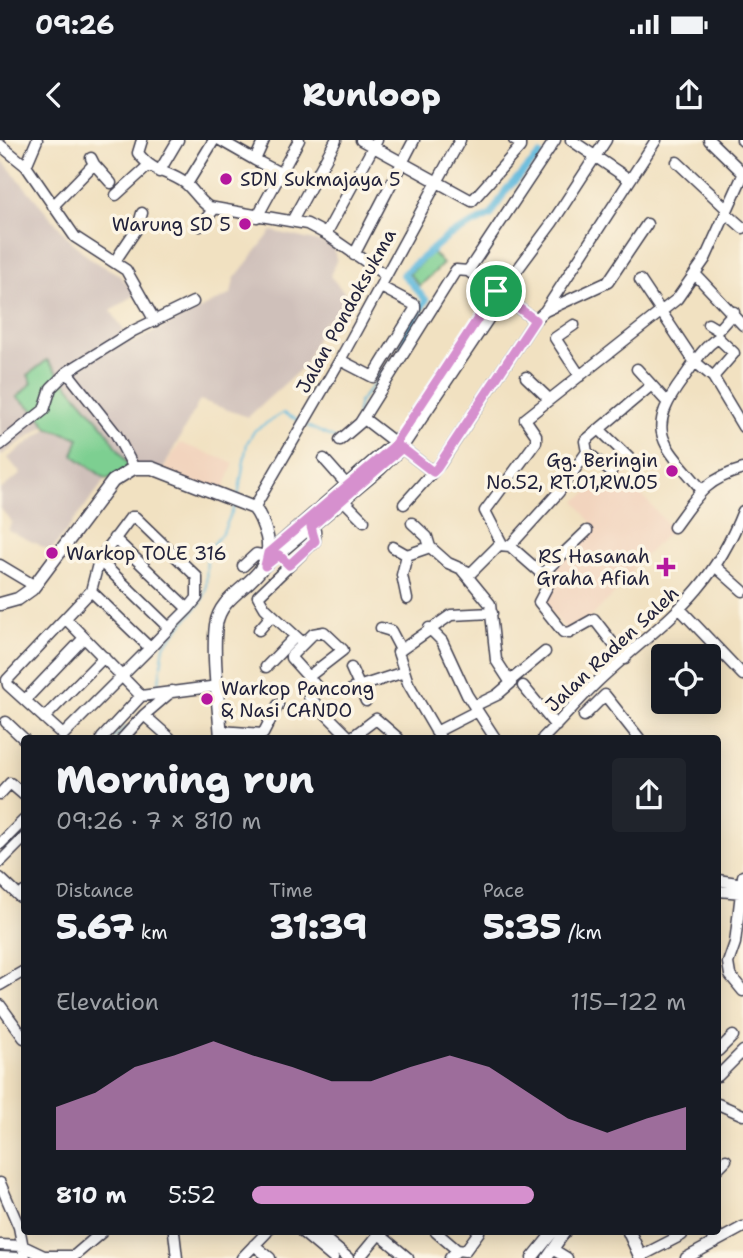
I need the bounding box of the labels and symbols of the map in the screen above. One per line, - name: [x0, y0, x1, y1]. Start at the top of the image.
- place label: SDN Sukmajaya 5: [240, 167, 401, 192]
- marker: SDN Sukmajaya 5: [218, 171, 234, 187]
- place label: Warung SD 5: [112, 212, 231, 237]
- marker: Warung SD 5: [237, 216, 253, 232]
- street label: Jalan Pondoksukma: [290, 224, 402, 398]
- pin: [466, 261, 526, 321]
- place label: Gg. Beringin No.52, RT.01,RW.05: [486, 448, 658, 495]
- marker: Gg. Beringin No.52, RT.01,RW.05: [664, 463, 680, 479]
- place label: Warkop TOLE 316: [66, 541, 227, 566]
- place label: RS Hasanah Graha Afiah: [536, 544, 650, 591]
- marker: Warkop TOLE 316: [44, 545, 60, 561]
- marker: RS Hasanah Graha Afiah: [656, 557, 676, 577]
- street label: Jalan Raden Saleh: [540, 581, 684, 717]
- place label: Warkop Pancong & Nasi CANDO: [221, 676, 374, 723]
- marker: Warkop Pancong & Nasi CANDO: [199, 691, 215, 707]

